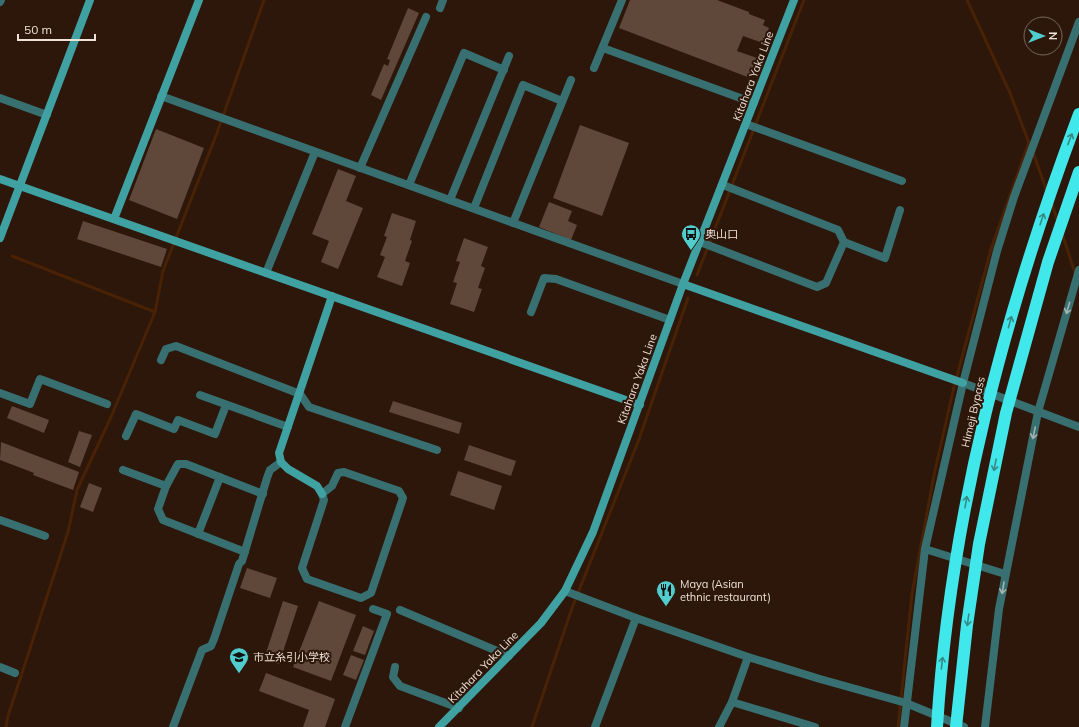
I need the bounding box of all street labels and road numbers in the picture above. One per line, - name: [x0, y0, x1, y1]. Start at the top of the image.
- street label: Kitahara Yaka Line: [729, 29, 777, 123]
- street label: Kitahara Yaka Line: [614, 332, 660, 426]
- street label: Himeji Bypass: [958, 375, 988, 449]
- street label: Kitahara Yaka Line: [445, 628, 521, 706]

